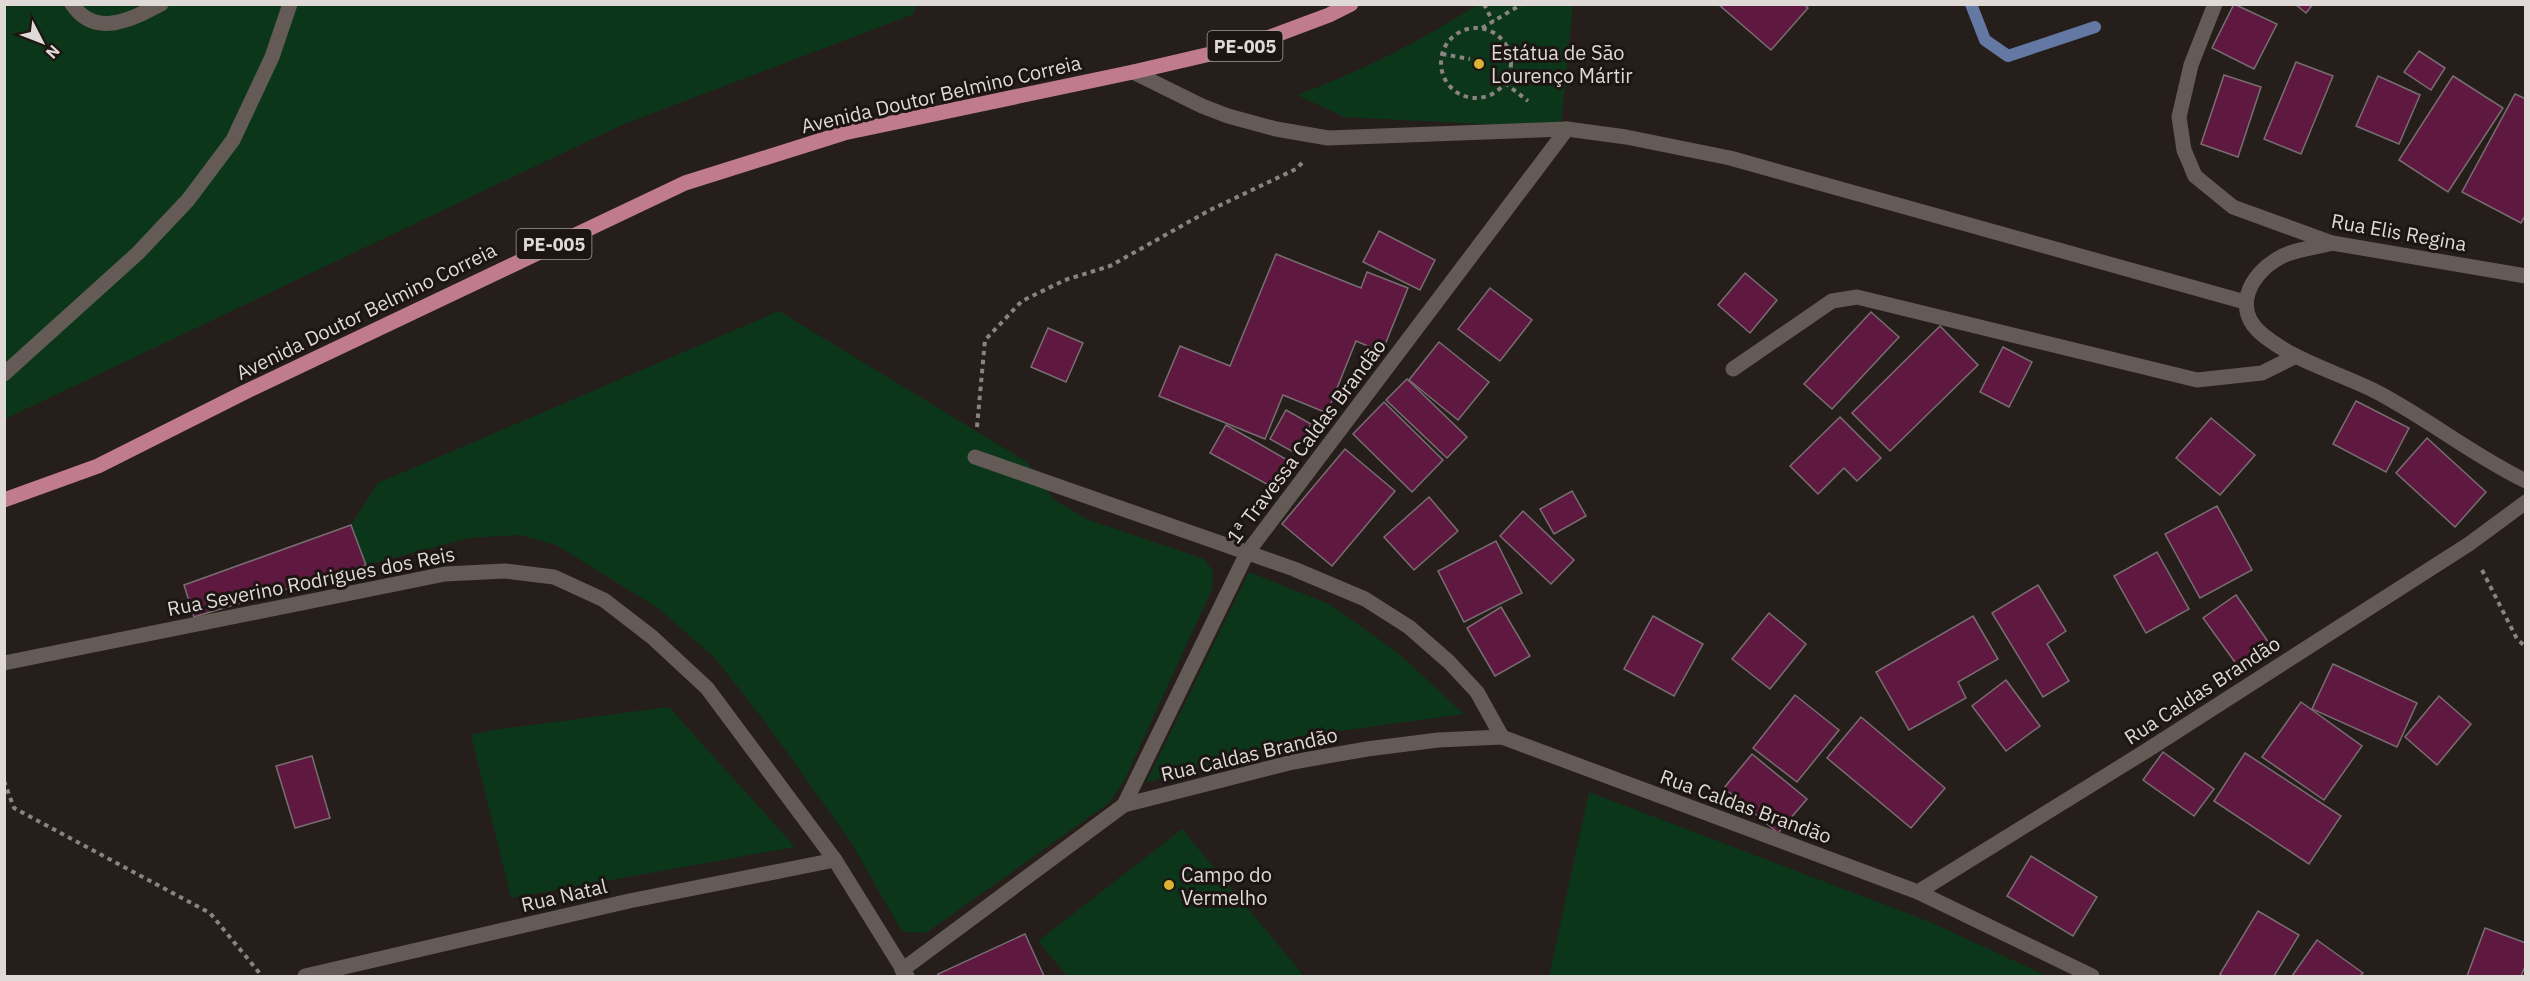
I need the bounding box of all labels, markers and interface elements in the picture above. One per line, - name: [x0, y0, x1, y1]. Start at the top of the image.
- north arrow: [12, 12, 72, 72]
- road number: PE-005: [1208, 31, 1282, 61]
- place label: Estátua de São Lourenço Mártir: [1491, 39, 1633, 89]
- text: N: [42, 41, 64, 63]
- street label: Avenida Doutor Belmino Correia: [798, 49, 1084, 139]
- marker: Estátua de São Lourenço Mártir: [1472, 57, 1486, 71]
- street label: Rua Elis Regina: [2329, 207, 2469, 257]
- road number: PE-005: [516, 229, 592, 259]
- street label: Avenida Doutor Belmino Correia: [231, 236, 501, 386]
- street label: 1ª Travessa Caldas Brandão: [1220, 333, 1392, 549]
- street label: Rua Severino Rodrigues dos Reis: [165, 540, 457, 622]
- street label: Rua Caldas Brandão: [2119, 629, 2285, 751]
- street label: Rua Caldas Brandão: [1158, 721, 1340, 787]
- street label: Rua Caldas Brandão: [1656, 762, 1836, 850]
- place label: Campo do Vermelho: [1181, 861, 1272, 911]
- street label: Rua Natal: [518, 872, 610, 918]
- marker: Campo do Vermelho: [1162, 878, 1176, 892]

